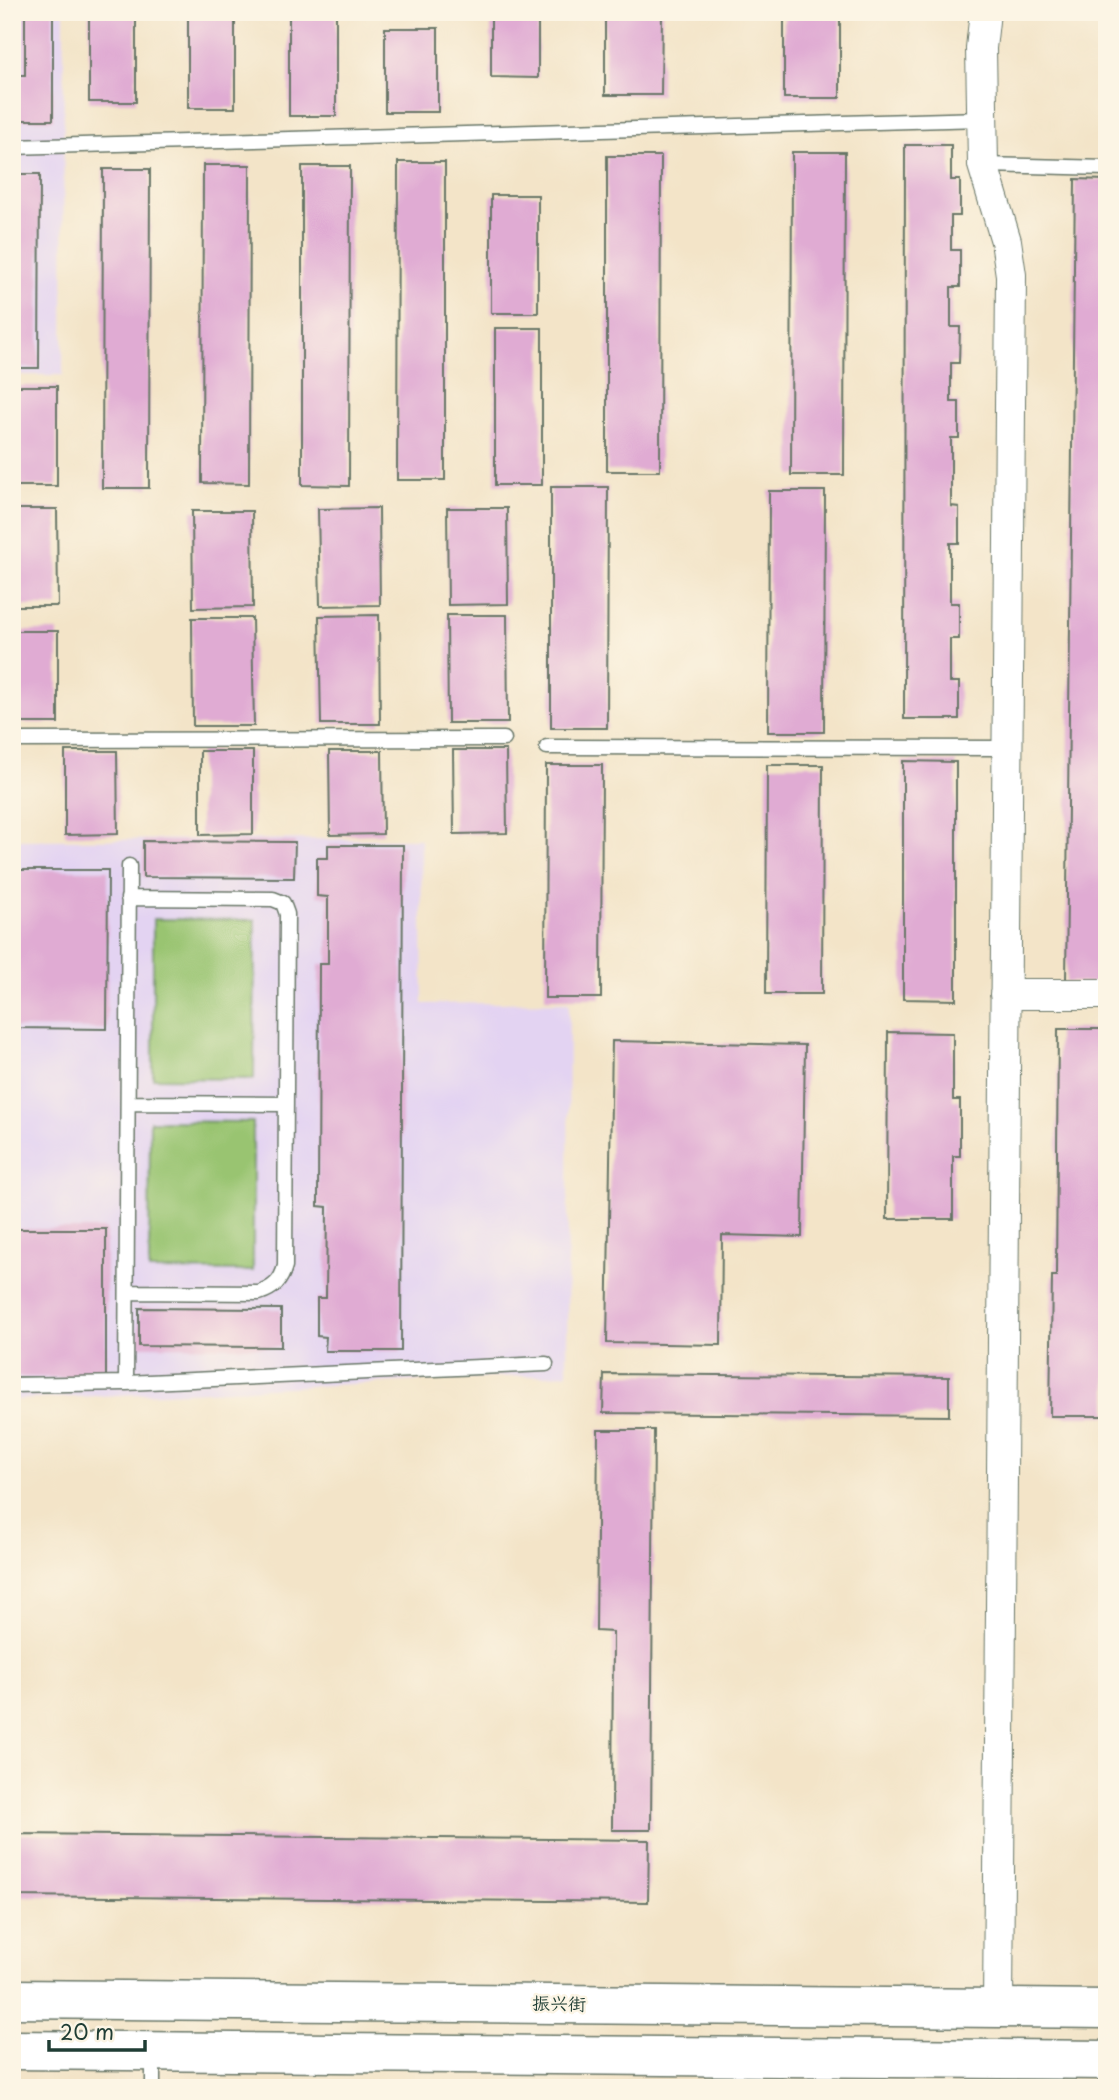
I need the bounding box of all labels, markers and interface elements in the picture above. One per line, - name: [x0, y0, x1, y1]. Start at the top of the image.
- street label: 振兴街: [532, 1989, 586, 2016]
- scale bar: [49, 2009, 145, 2053]
- text: 20 m: [60, 2015, 114, 2047]

